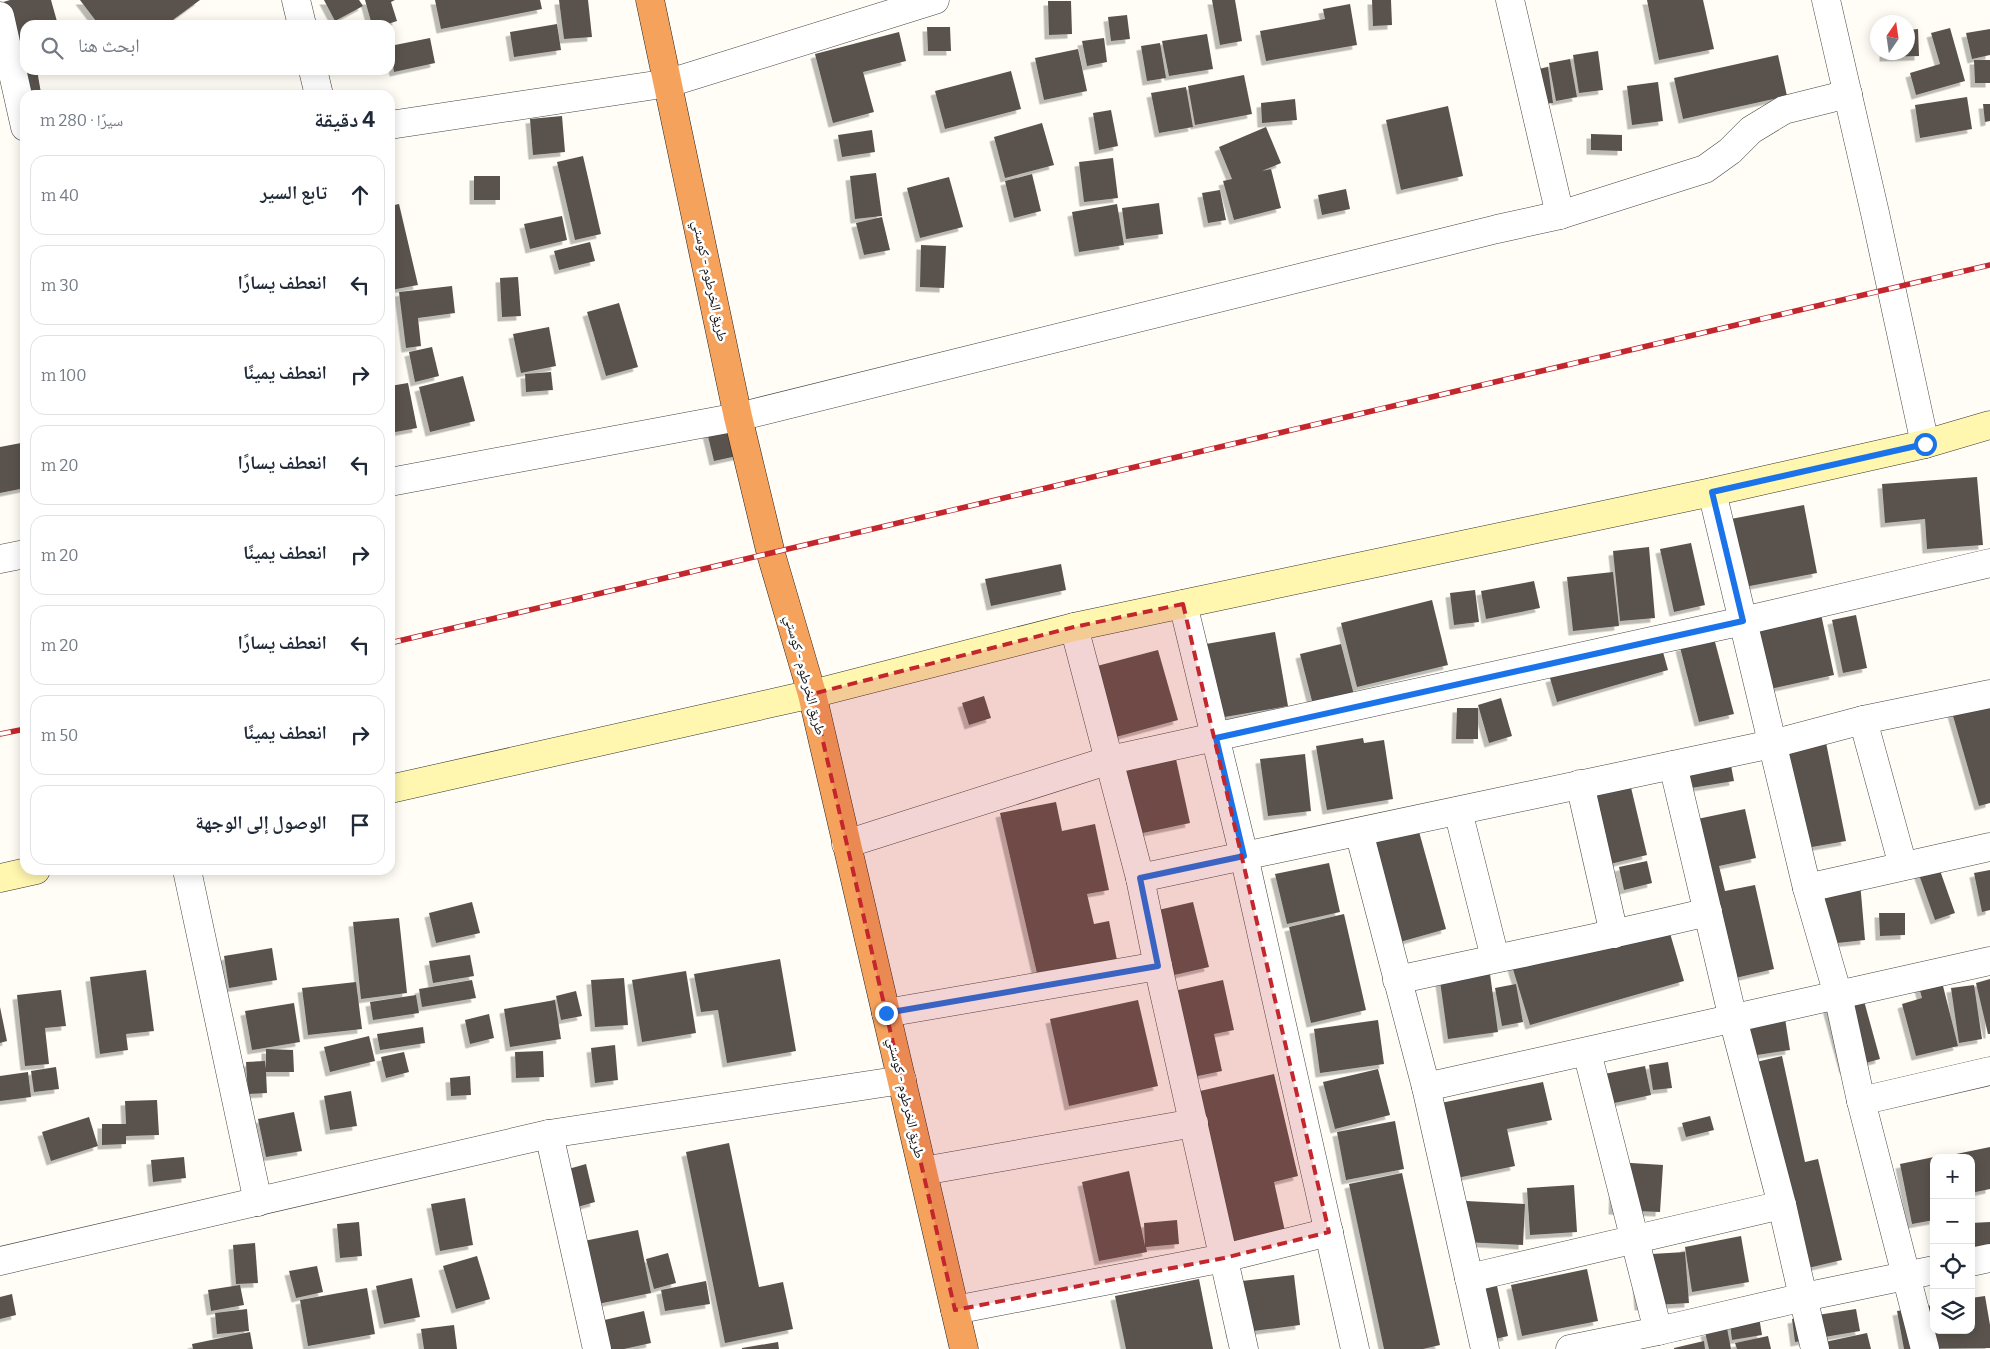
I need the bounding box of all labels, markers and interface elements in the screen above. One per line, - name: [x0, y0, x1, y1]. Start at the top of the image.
- north arrow: [1870, 15, 1915, 60]
- search box: [20, 20, 395, 75]
- icon: search: [38, 34, 66, 62]
- text: ابحث هنا: [78, 34, 140, 57]
- text: 4 دقيقة: [314, 107, 375, 133]
- text: سيرًا · 280 m: [40, 111, 123, 130]
- text: تابع السير: [260, 181, 327, 204]
- icon: ahead: [346, 181, 374, 209]
- text: 40 m: [41, 186, 79, 205]
- street label: طريق الخرطوم - كوستي: [686, 219, 731, 344]
- text: انعطف يسارًا: [237, 271, 327, 294]
- icon: left: [346, 271, 374, 299]
- text: 30 m: [41, 276, 79, 295]
- text: انعطف يمينًا: [243, 361, 327, 384]
- icon: right: [346, 361, 374, 389]
- text: 100 m: [41, 366, 86, 385]
- route start: [1914, 433, 1937, 456]
- text: انعطف يسارًا: [237, 451, 327, 474]
- icon: left: [346, 451, 374, 479]
- text: 20 m: [41, 456, 78, 475]
- text: انعطف يمينًا: [243, 541, 327, 564]
- icon: right: [346, 541, 374, 569]
- text: 20 m: [41, 546, 78, 565]
- street label: طريق الخرطوم - كوستي: [778, 613, 829, 738]
- text: انعطف يسارًا: [237, 631, 327, 654]
- icon: left: [346, 631, 374, 659]
- text: 20 m: [41, 636, 78, 655]
- text: انعطف يمينًا: [243, 721, 327, 744]
- icon: right: [346, 721, 374, 749]
- text: 50 m: [41, 726, 78, 745]
- text: الوصول إلى الوجهة: [195, 811, 327, 834]
- icon: arrive: [346, 811, 374, 839]
- route end: [875, 1002, 898, 1025]
- street label: طريق الخرطوم - كوستي: [881, 1036, 928, 1161]
- map controls: [1930, 1154, 1975, 1334]
- button: +: [1930, 1154, 1975, 1199]
- button: −: [1930, 1199, 1975, 1244]
- button: locate: [1930, 1244, 1975, 1289]
- button: layers: [1930, 1289, 1975, 1334]

